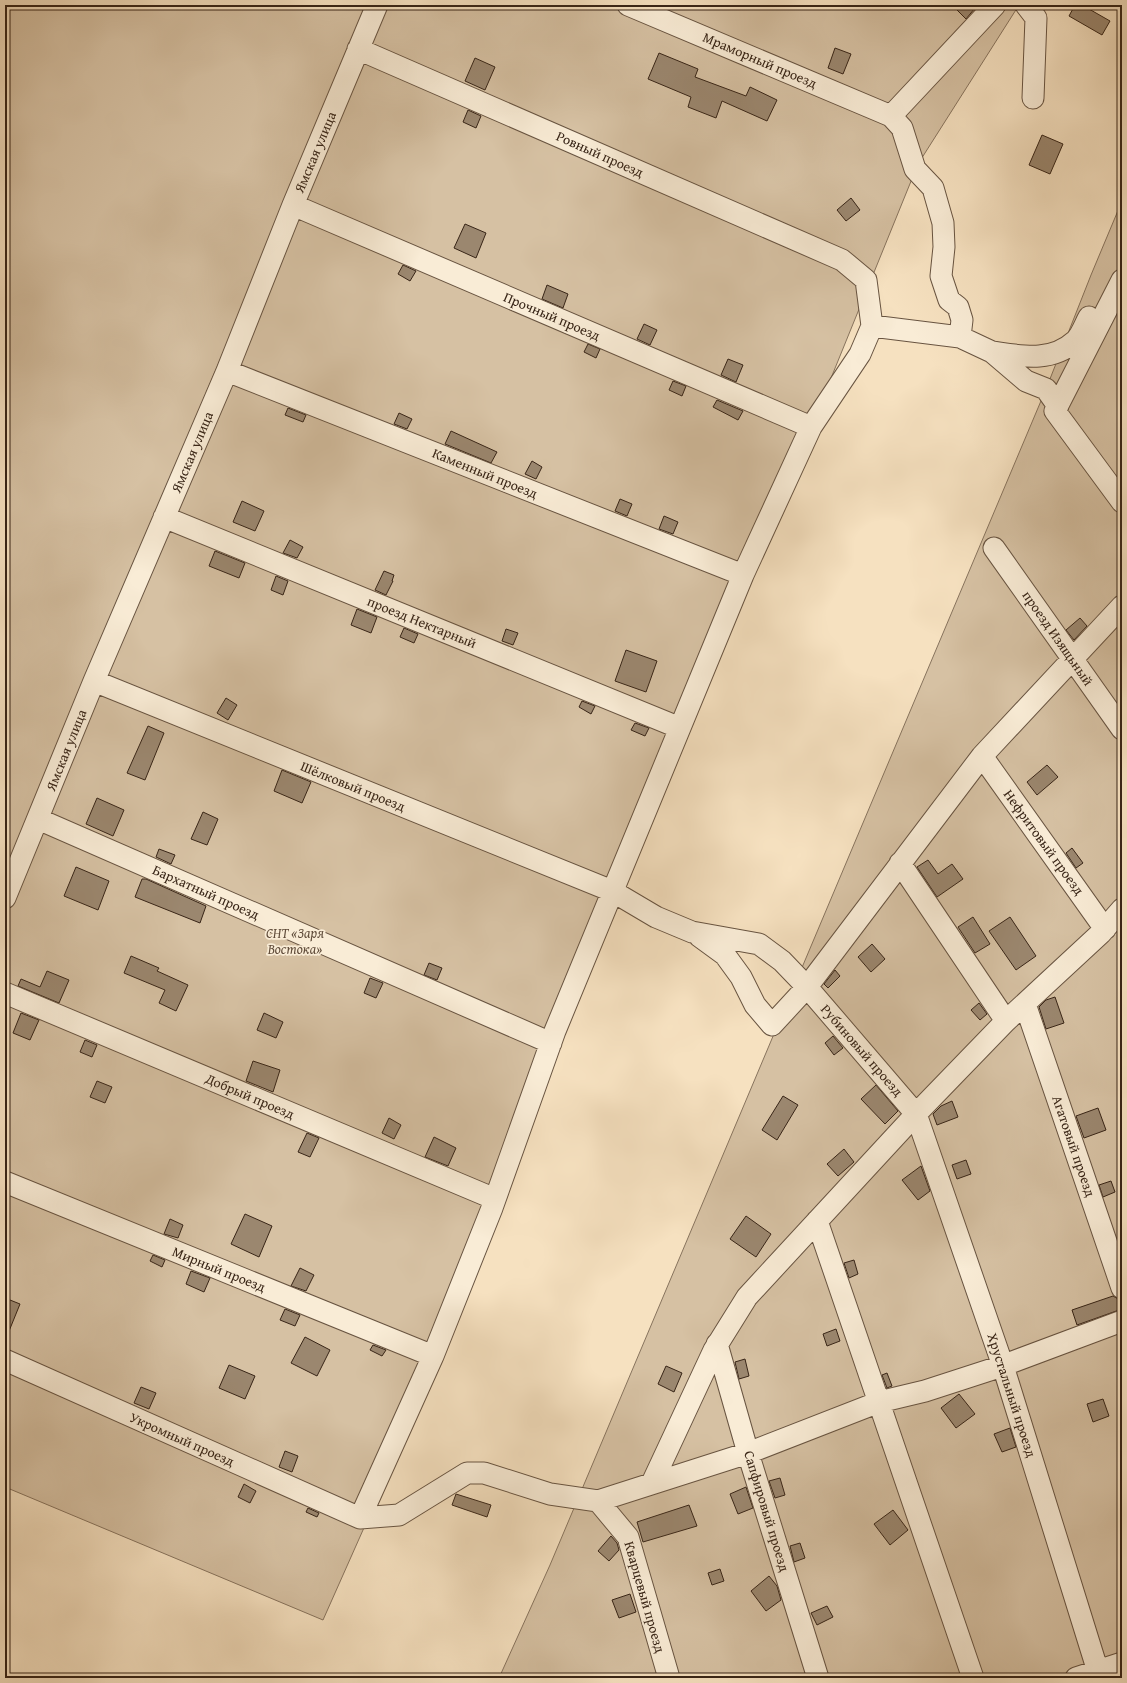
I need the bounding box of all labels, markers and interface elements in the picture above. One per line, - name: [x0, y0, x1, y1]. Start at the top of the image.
- street label: Мраморный проезд: [700, 27, 820, 93]
- street label: Ямская улица: [289, 108, 341, 197]
- street label: Ровный проезд: [553, 126, 647, 182]
- street label: Прочный проезд: [500, 287, 604, 346]
- street label: Ямская улица: [166, 408, 218, 497]
- street label: Каменный проезд: [429, 443, 541, 503]
- street label: проезд Изящьный: [1018, 586, 1098, 690]
- street label: проезд Нектарный: [364, 591, 480, 653]
- street label: Ямская улица: [40, 706, 92, 795]
- street label: Шёлковый проезд: [298, 756, 409, 816]
- street label: Нефритовый проезд: [999, 785, 1089, 899]
- street label: Бархатный проезд: [149, 859, 263, 925]
- park label: СНТ «Заря Востока»: [266, 923, 324, 959]
- street label: Рубиновый проезд: [816, 1000, 908, 1101]
- street label: Добрый проезд: [201, 1068, 298, 1124]
- street label: Агатовый проезд: [1047, 1093, 1101, 1200]
- street label: Мирный проезд: [169, 1241, 269, 1297]
- street label: Хрустальный проезд: [982, 1330, 1042, 1460]
- street label: Укромный проезд: [126, 1407, 238, 1471]
- street label: Сапфировый проезд: [739, 1448, 795, 1574]
- street label: Кварцевый проезд: [620, 1539, 671, 1655]

